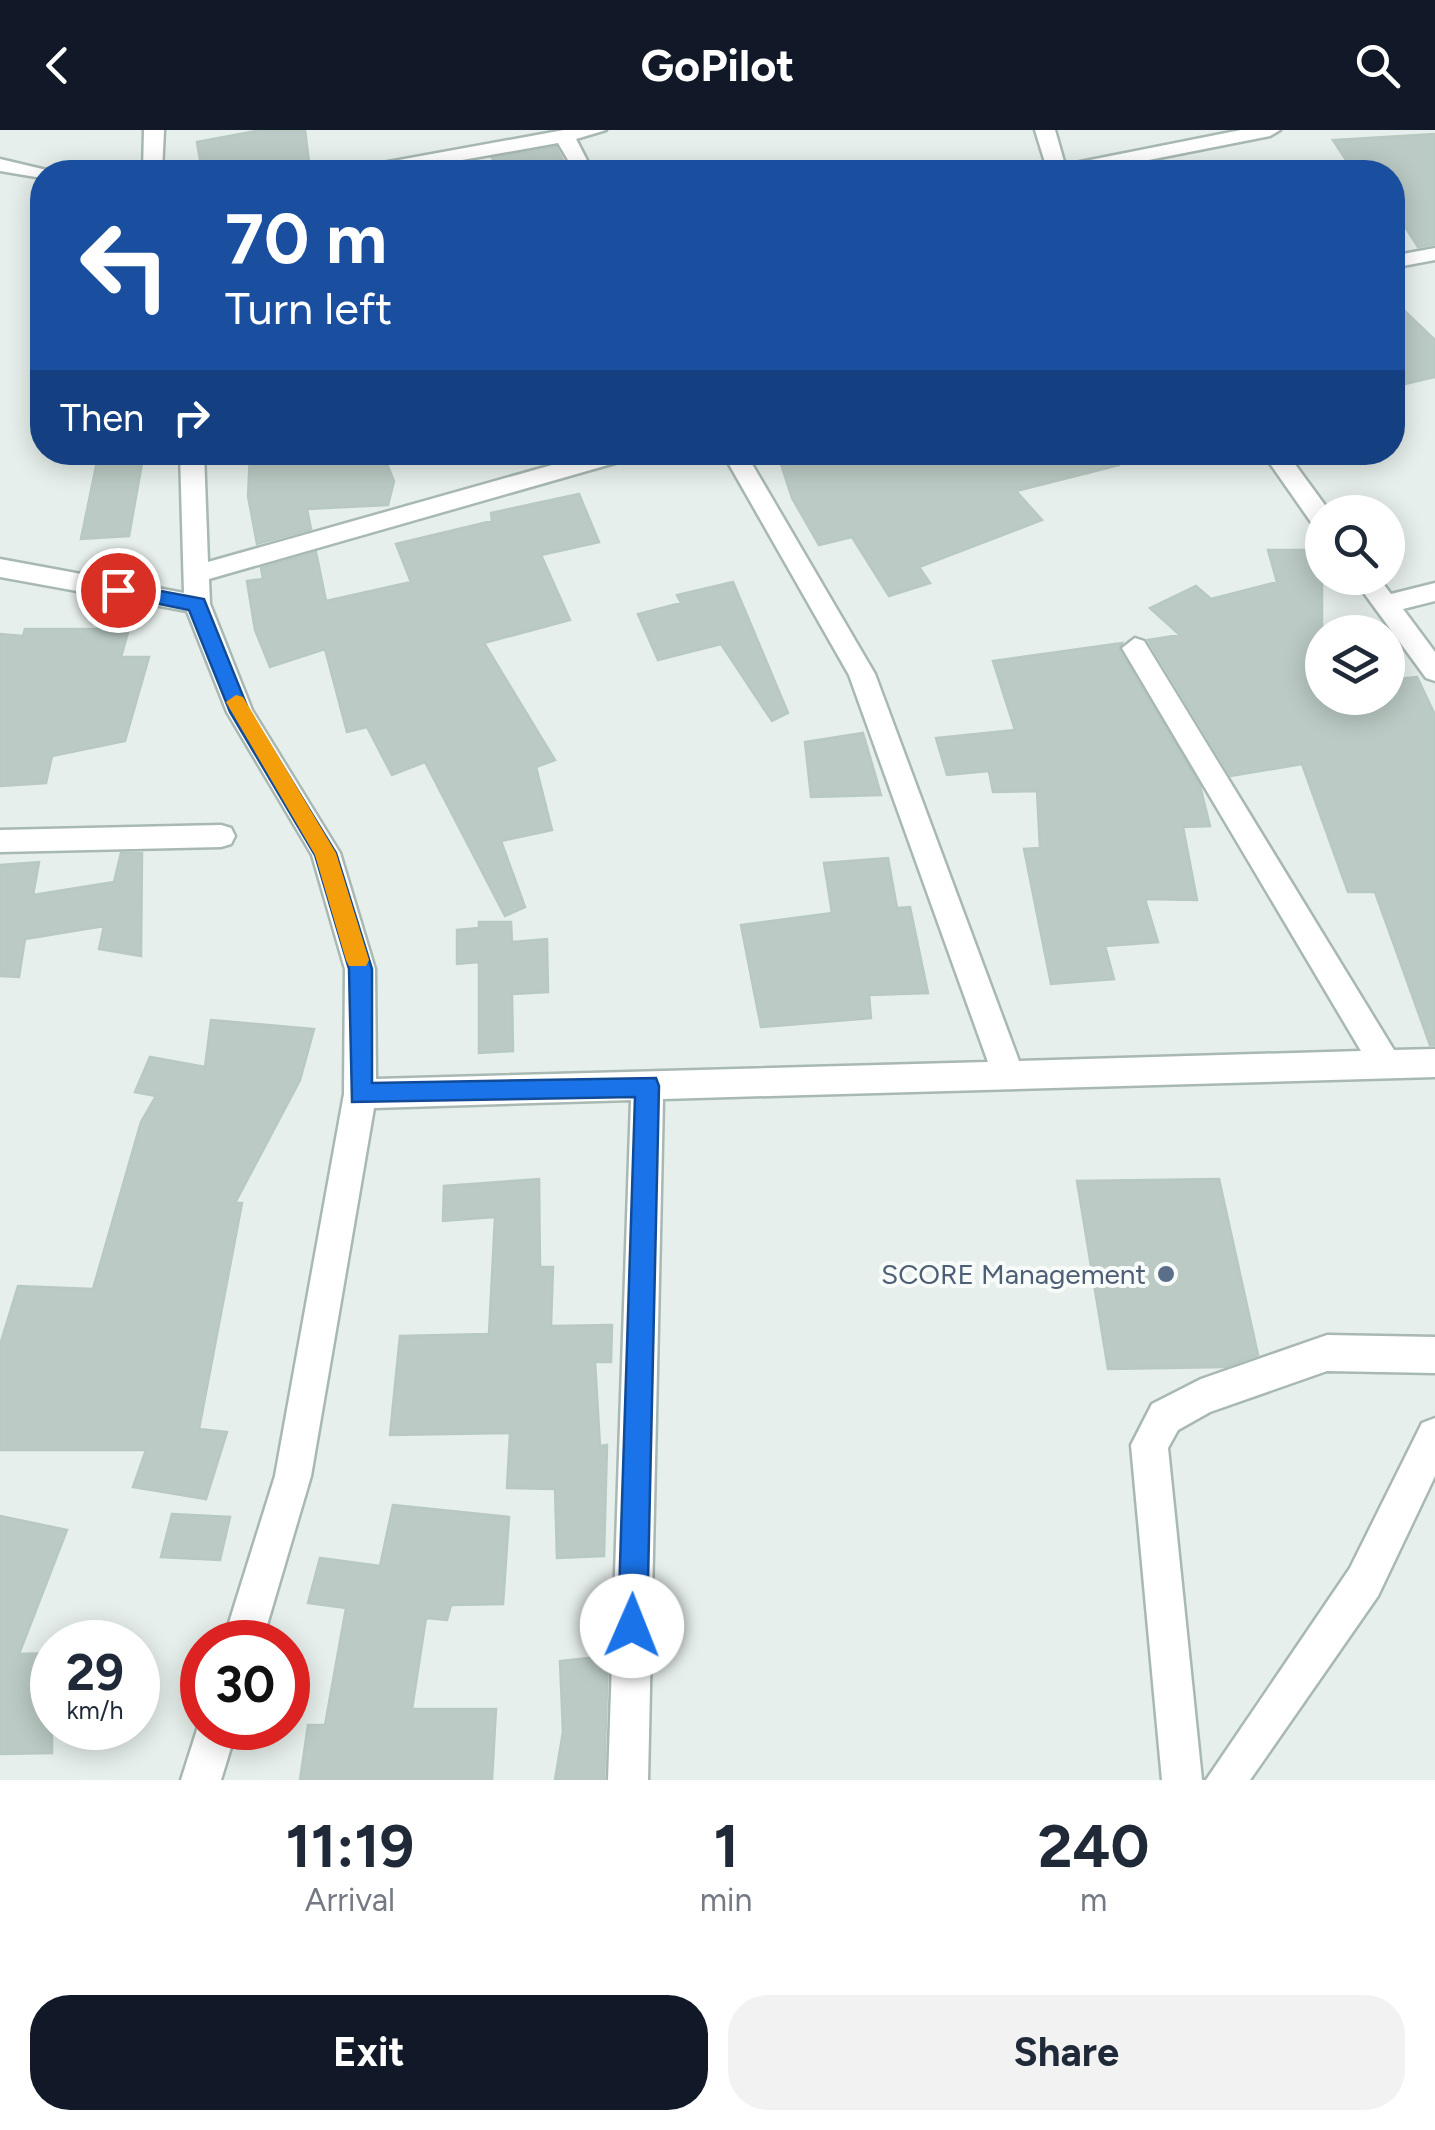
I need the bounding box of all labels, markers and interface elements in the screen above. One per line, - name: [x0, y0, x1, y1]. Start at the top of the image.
- icon: back: [30, 38, 85, 93]
- text: GoPilot: [641, 38, 794, 92]
- icon: search: [1350, 38, 1405, 93]
- text: 70 m: [225, 196, 387, 281]
- icon: left: [60, 200, 190, 330]
- text: Turn left: [225, 281, 392, 335]
- icon: right: [164, 390, 219, 445]
- text: Then: [60, 395, 144, 441]
- map controls: [1305, 495, 1405, 715]
- button: search: [1305, 495, 1405, 595]
- pin: [76, 548, 161, 633]
- icon: arrive: [91, 563, 146, 618]
- button: layers: [1305, 615, 1405, 715]
- place label: SCORE Management: [881, 1257, 1146, 1291]
- marker: SCORE Management: [1155, 1263, 1177, 1285]
- position arrow: [580, 1574, 684, 1678]
- speed limit sign: 30: [180, 1620, 310, 1750]
- text: 29: [66, 1642, 124, 1703]
- text: km/h: [66, 1695, 124, 1725]
- text: 11:19: [286, 1810, 414, 1882]
- text: 1: [713, 1810, 739, 1882]
- text: 240: [1038, 1810, 1149, 1882]
- text: Arrival: [305, 1881, 395, 1919]
- text: min: [700, 1881, 752, 1919]
- text: m: [1080, 1881, 1107, 1919]
- button: Exit: [30, 1995, 708, 2110]
- button: Share: [728, 1995, 1405, 2110]

